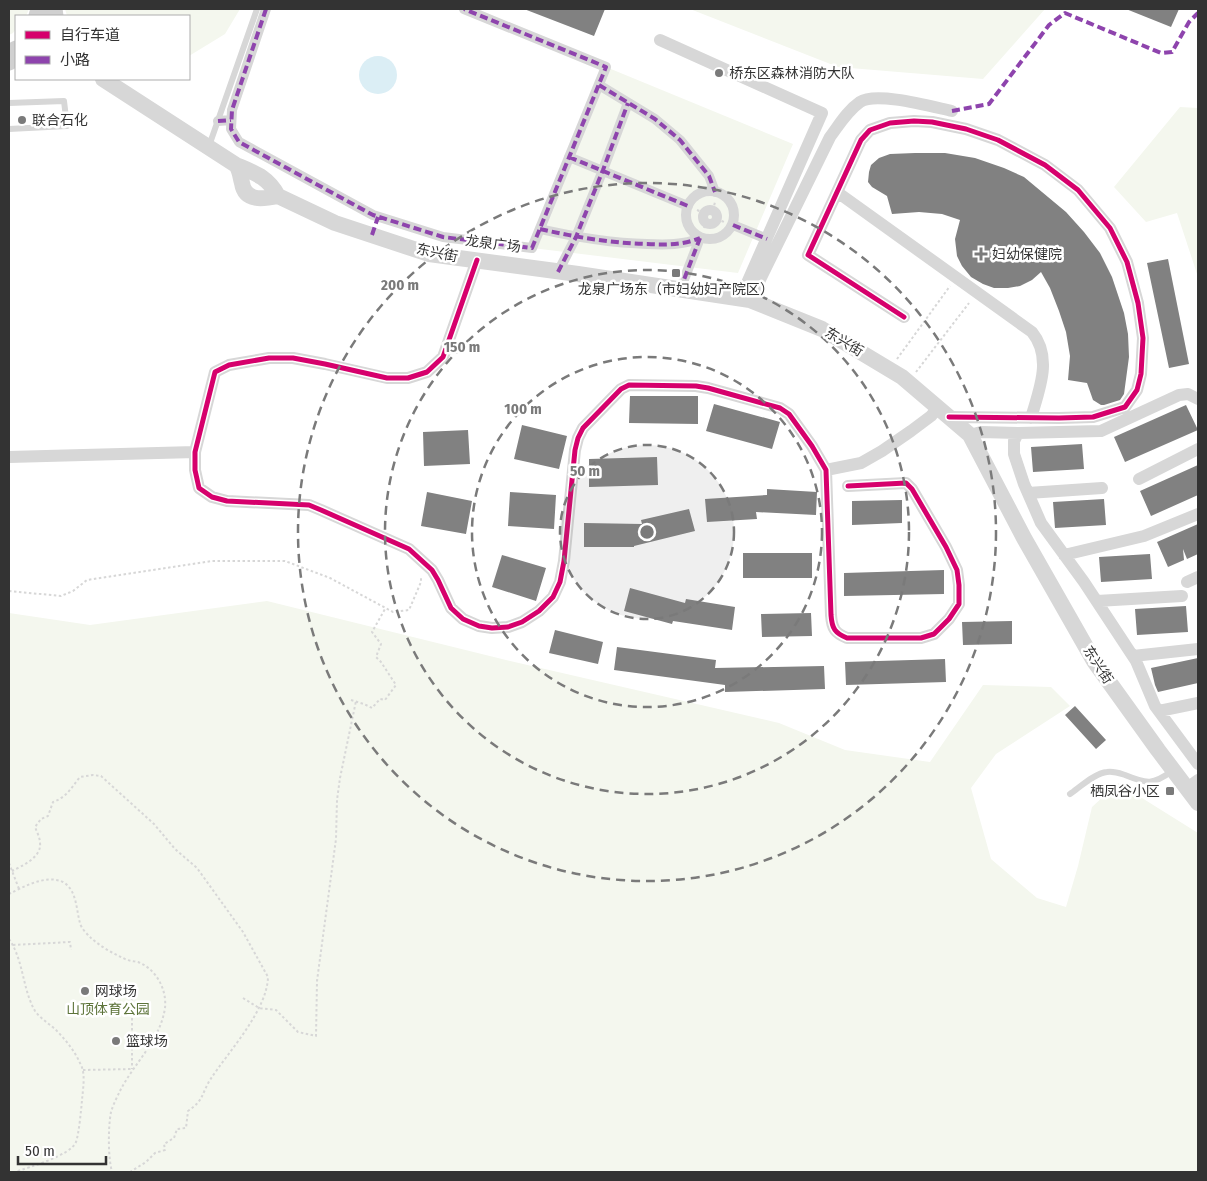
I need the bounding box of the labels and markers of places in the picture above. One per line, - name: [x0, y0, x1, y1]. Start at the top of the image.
- place label: 桥东区森林消防大队: [729, 65, 855, 82]
- marker: 桥东区森林消防大队: [713, 67, 725, 79]
- place label: 联合石化: [32, 112, 88, 129]
- marker: 联合石化: [16, 114, 28, 126]
- place label: 妇幼保健院: [992, 246, 1062, 263]
- marker: 妇幼保健院: [974, 247, 988, 261]
- marker: 龙泉广场东（市妇幼妇产院区）: [670, 267, 682, 279]
- place label: 龙泉广场东（市妇幼妇产院区）: [578, 281, 774, 298]
- centre of rings: [638, 523, 656, 541]
- place label: 栖凤谷小区: [1090, 783, 1160, 800]
- marker: 栖凤谷小区: [1164, 785, 1176, 797]
- place label: 网球场: [95, 983, 137, 1000]
- marker: 网球场: [79, 985, 91, 997]
- place label: 篮球场: [126, 1033, 168, 1050]
- marker: 篮球场: [110, 1035, 122, 1047]

